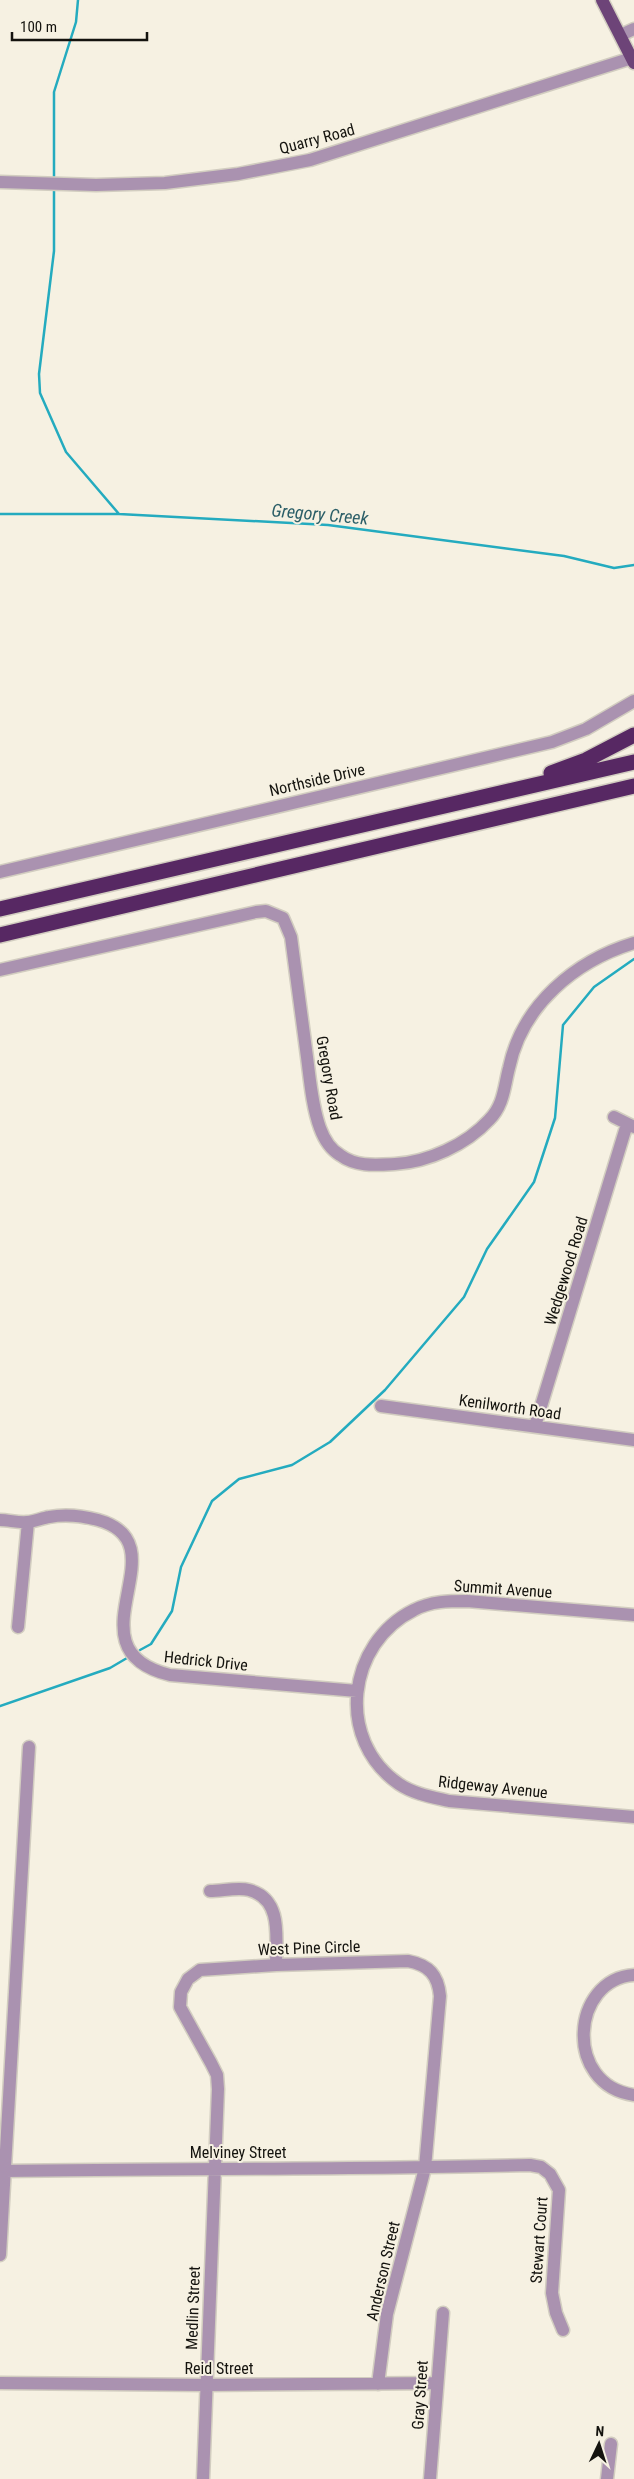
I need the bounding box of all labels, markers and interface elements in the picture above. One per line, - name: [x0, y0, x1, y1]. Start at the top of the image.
- scale bar: [12, 10, 148, 42]
- text: 100 m: [20, 18, 57, 36]
- street label: Quarry Road: [277, 120, 357, 158]
- water label: Gregory Creek: [271, 499, 370, 529]
- street label: Northside Drive: [267, 760, 367, 800]
- street label: Gregory Road: [312, 1034, 346, 1122]
- street label: Wedgewood Road: [540, 1214, 592, 1328]
- street label: Kenilworth Road: [458, 1390, 562, 1424]
- street label: Summit Avenue: [453, 1576, 553, 1602]
- street label: Hedrick Drive: [163, 1647, 249, 1675]
- street label: Ridgeway Avenue: [437, 1772, 549, 1802]
- street label: West Pine Circle: [257, 1937, 361, 1959]
- street label: Melviney Street: [190, 2143, 287, 2162]
- street label: Stewart Court: [526, 2196, 552, 2284]
- street label: Anderson Street: [362, 2219, 404, 2323]
- street label: Medlin Street: [182, 2266, 204, 2350]
- street label: Reid Street: [185, 2359, 254, 2378]
- street label: Gray Street: [408, 2359, 432, 2430]
- north arrow: [574, 2419, 624, 2469]
- text: N: [595, 2423, 605, 2439]

